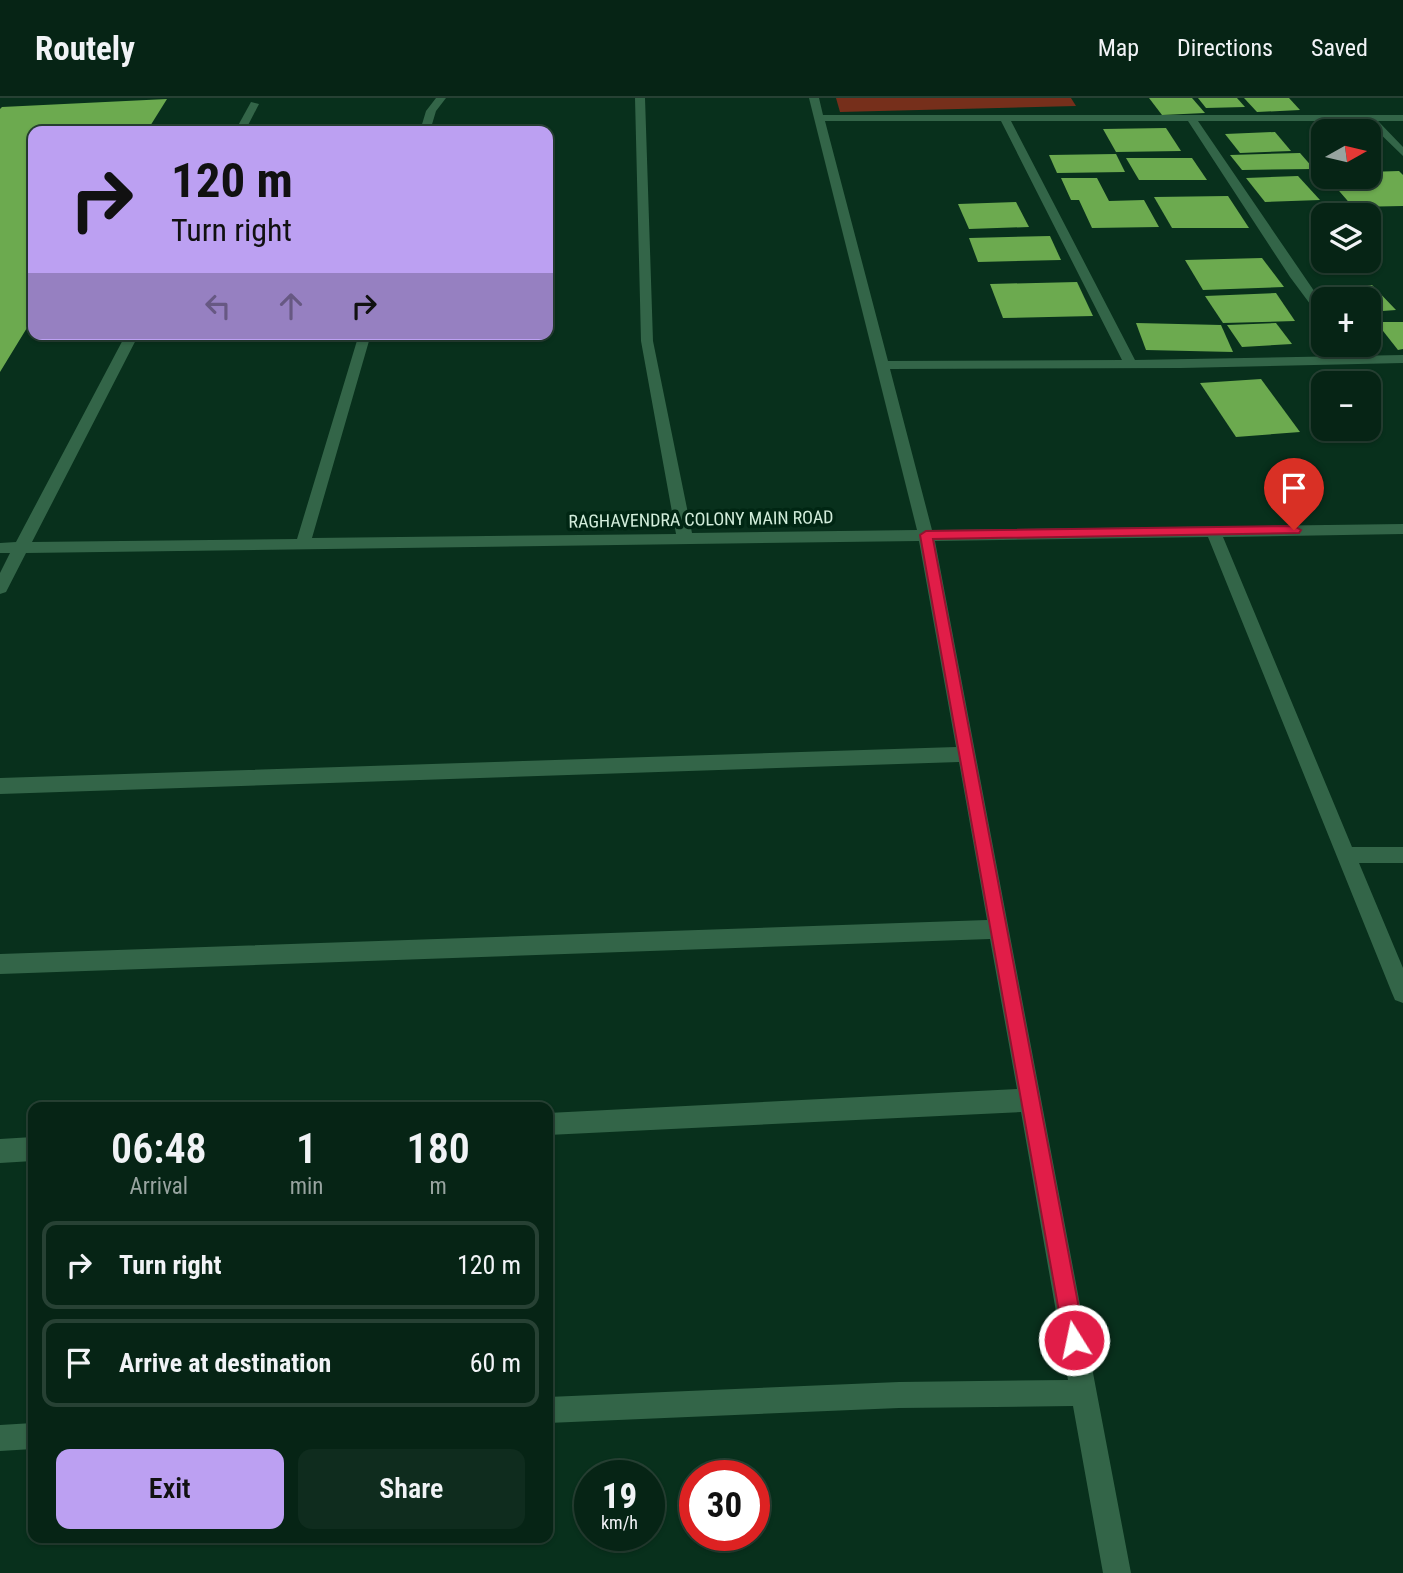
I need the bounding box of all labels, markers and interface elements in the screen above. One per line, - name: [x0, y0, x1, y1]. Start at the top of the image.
- text: Routely: [35, 29, 135, 68]
- text: Map: [1098, 34, 1139, 62]
- text: Directions: [1177, 34, 1273, 62]
- text: Saved: [1311, 34, 1368, 62]
- north arrow: [1311, 119, 1381, 189]
- map controls: [1311, 119, 1381, 441]
- text: 120 m: [171, 152, 293, 209]
- icon: right: [56, 154, 147, 245]
- button: layers: [1311, 203, 1381, 273]
- text: Turn right: [171, 211, 292, 249]
- icon: left: [199, 287, 237, 325]
- icon: ahead: [272, 287, 310, 325]
- icon: right: [345, 287, 383, 325]
- button: +: [1311, 287, 1381, 357]
- button: −: [1311, 371, 1381, 441]
- pin: [1264, 458, 1324, 530]
- icon: arrive: [1275, 469, 1313, 507]
- street label: RAGHAVENDRA COLONY MAIN ROAD: [568, 506, 834, 532]
- text: 06:48: [111, 1124, 207, 1173]
- text: 1: [296, 1124, 317, 1173]
- text: 180: [407, 1124, 470, 1173]
- text: Arrival: [130, 1173, 188, 1200]
- text: min: [290, 1173, 323, 1200]
- text: m: [430, 1173, 447, 1200]
- icon: right: [60, 1246, 98, 1284]
- text: Turn right: [119, 1250, 221, 1280]
- text: 120 m: [457, 1250, 521, 1280]
- position arrow: [1037, 1303, 1111, 1377]
- icon: arrive: [60, 1344, 98, 1382]
- text: Arrive at destination: [119, 1348, 331, 1378]
- text: 60 m: [470, 1348, 521, 1378]
- button: Exit: [56, 1449, 284, 1529]
- button: Share: [298, 1449, 525, 1529]
- speed limit sign: 30: [679, 1460, 770, 1551]
- text: 19: [602, 1476, 637, 1517]
- text: km/h: [601, 1512, 638, 1533]

